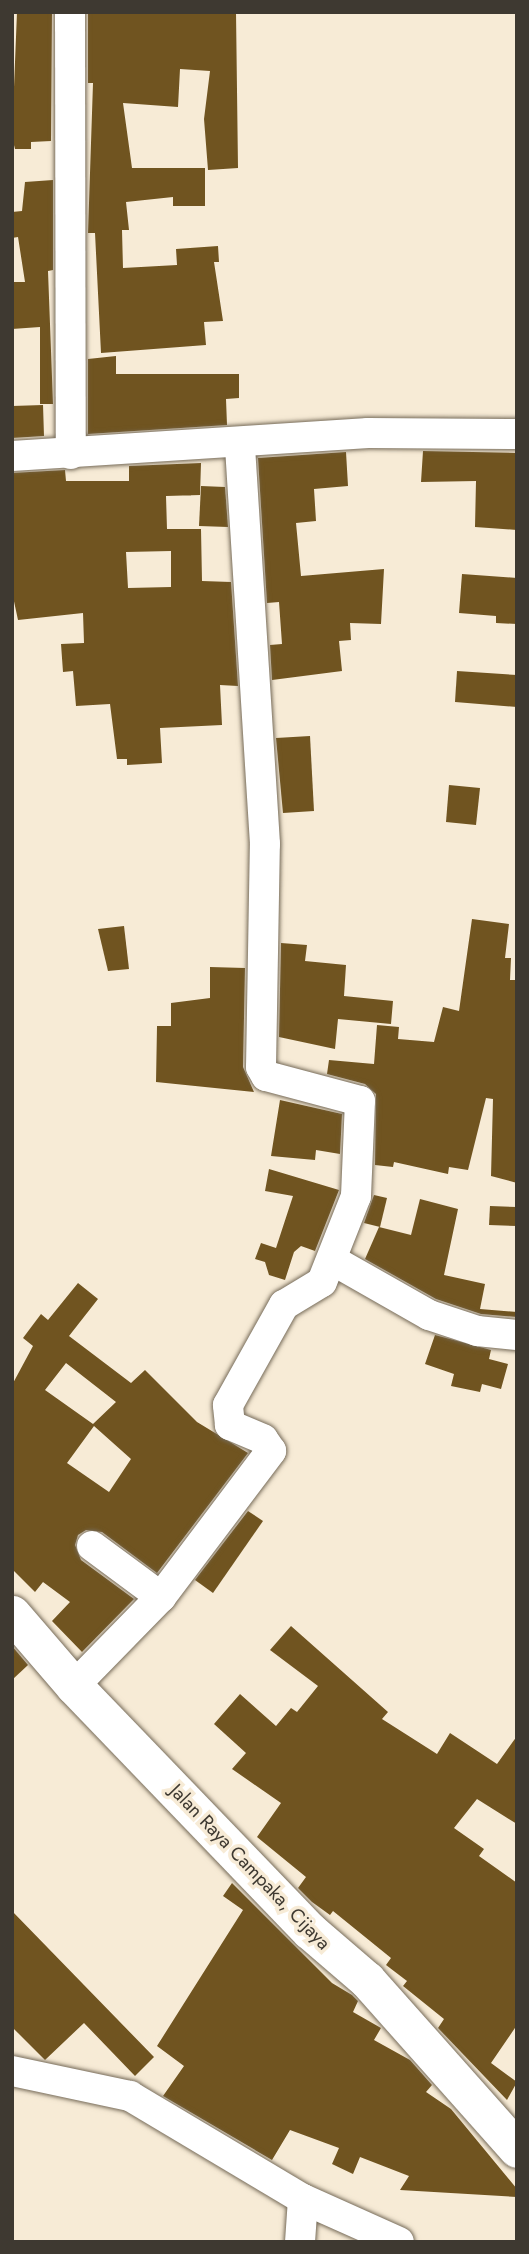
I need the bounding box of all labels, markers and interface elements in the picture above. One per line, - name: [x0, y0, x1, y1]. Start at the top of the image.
- street label: Jalan Raya Campaka, Cijaya: [165, 1780, 335, 1954]

